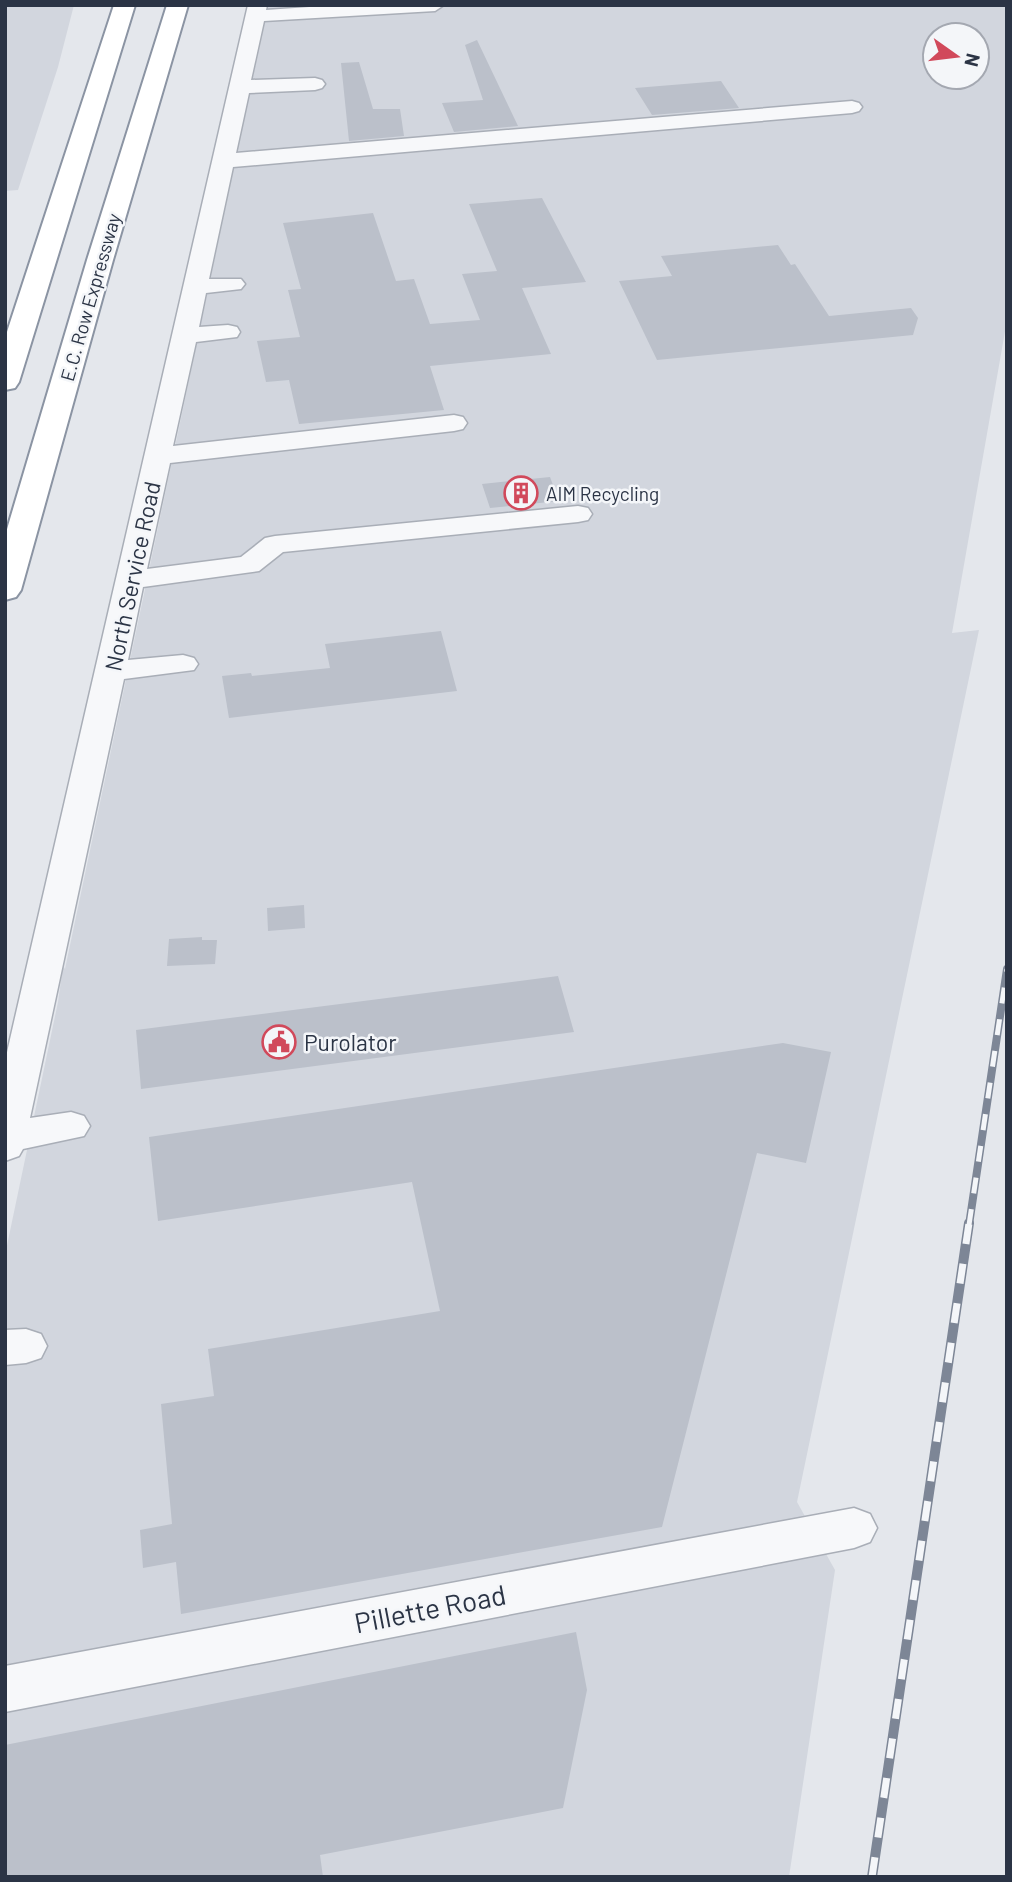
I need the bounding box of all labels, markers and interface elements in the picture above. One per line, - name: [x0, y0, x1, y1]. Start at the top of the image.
- north arrow: [921, 21, 991, 91]
- text: N: [960, 51, 986, 69]
- street label: E.C. Row Expressway: [55, 210, 125, 384]
- building icon: AIM Recycling: [502, 474, 540, 512]
- street label: North Service Road: [98, 479, 166, 673]
- place label: AIM Recycling: [546, 482, 659, 505]
- public building icon: Purolator: [260, 1023, 298, 1061]
- place label: Purolator: [304, 1028, 397, 1056]
- street label: Pillette Road: [351, 1577, 509, 1639]

